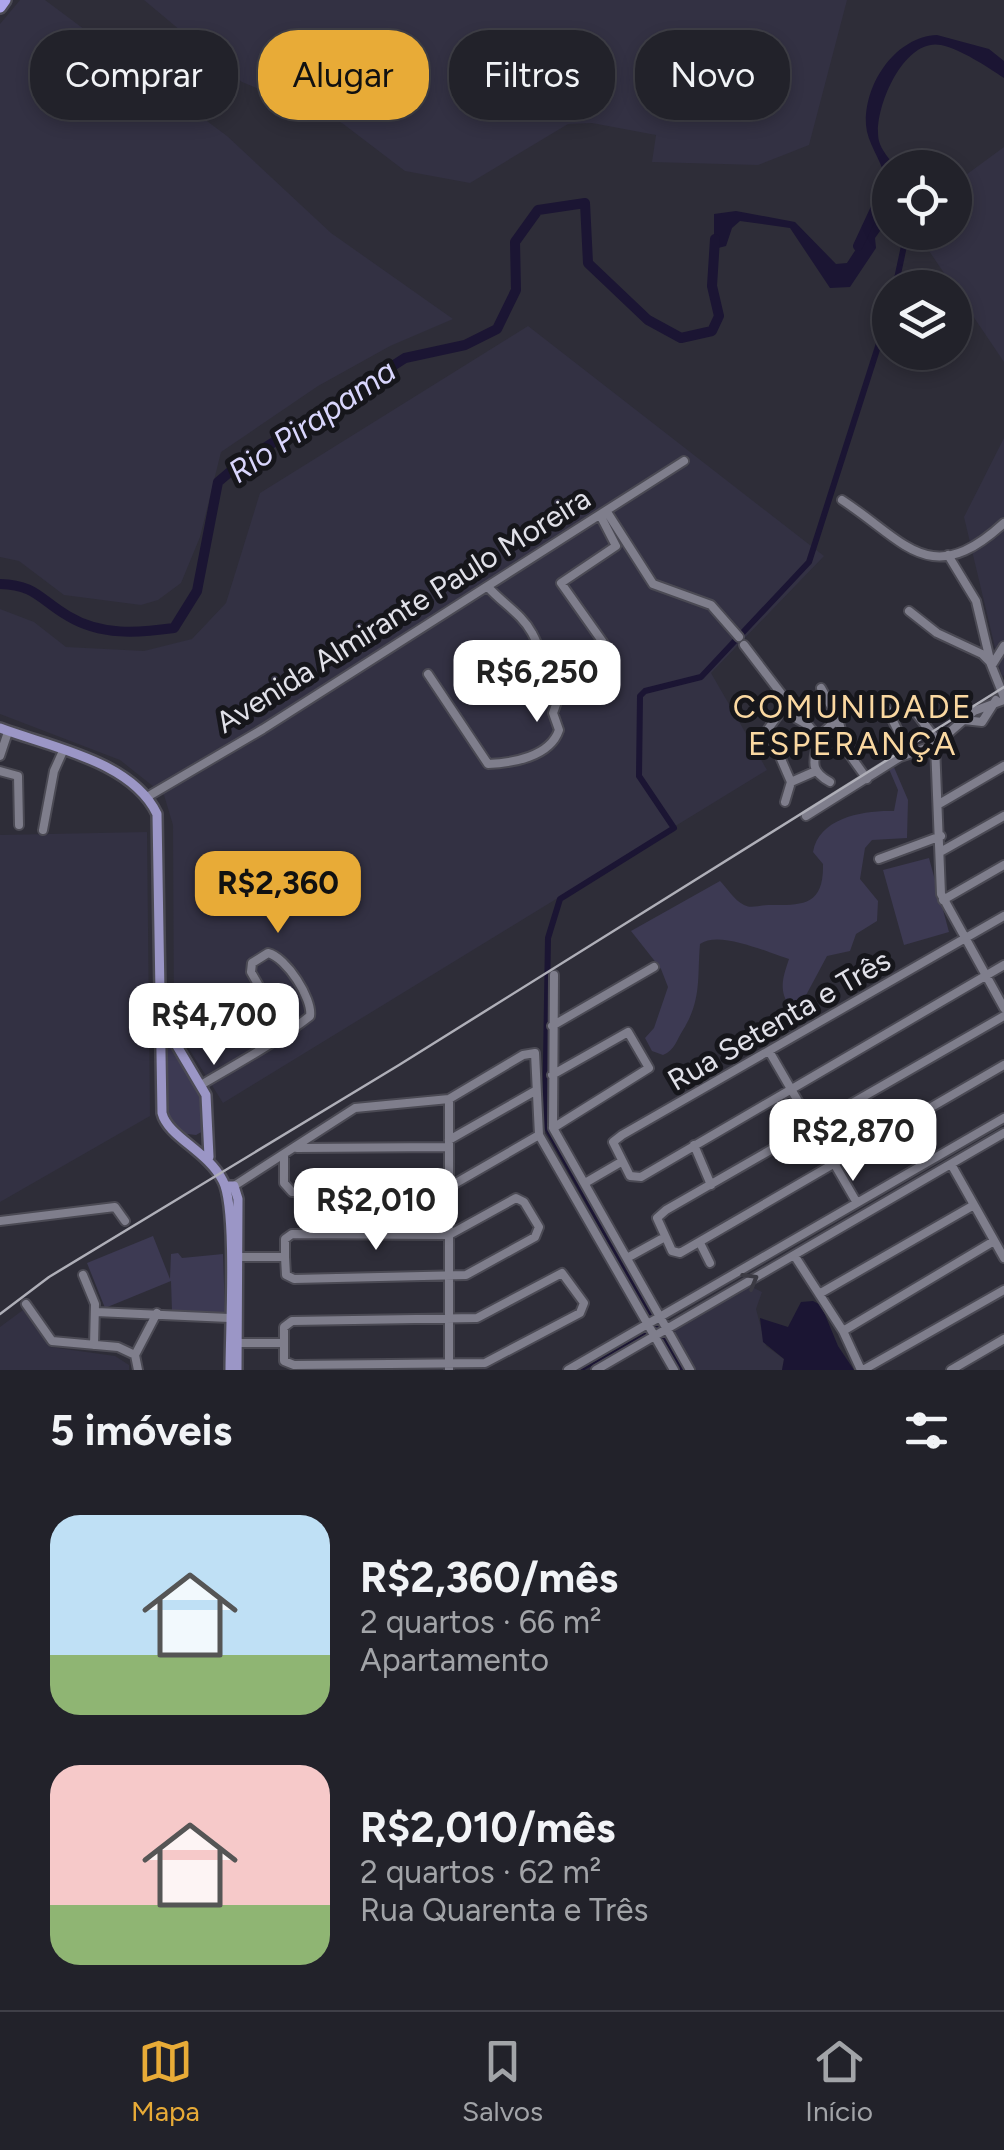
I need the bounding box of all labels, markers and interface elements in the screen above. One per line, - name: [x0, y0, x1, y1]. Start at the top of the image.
- chip: Comprar: [30, 30, 238, 120]
- chip: Alugar: [258, 30, 429, 120]
- chip: Filtros: [449, 30, 615, 120]
- chip: Novo: [635, 30, 790, 120]
- map controls: [872, 150, 972, 370]
- button: locate: [872, 150, 972, 250]
- button: layers: [872, 270, 972, 370]
- water label: Rio Pirapama: [221, 351, 403, 491]
- street label: Avenida Almirante Paulo Moreira: [209, 479, 597, 741]
- pin: R$6,250: [445, 640, 629, 725]
- text: R$6,250: [475, 653, 599, 691]
- district label: COMUNIDADE ESPERANÇA: [733, 688, 973, 763]
- pin: R$2,360: [186, 851, 370, 936]
- text: R$2,360: [217, 864, 339, 902]
- street label: Rua Setenta e Três: [661, 941, 897, 1099]
- pin: R$4,700: [122, 983, 306, 1068]
- text: R$4,700: [151, 996, 277, 1034]
- pin: R$2,870: [761, 1099, 945, 1184]
- text: R$2,870: [791, 1112, 915, 1150]
- pin: R$2,010: [284, 1168, 468, 1253]
- text: R$2,010: [316, 1181, 436, 1219]
- one-way arrow: [740, 1273, 758, 1292]
- icon: filters: [899, 1403, 954, 1458]
- text: 5 imóveis: [50, 1405, 232, 1456]
- text: R$2,360/mês: [360, 1552, 618, 1603]
- icon: home: [130, 1555, 250, 1675]
- text: 2 quartos · 66 m²: [360, 1603, 602, 1641]
- text: Apartamento: [360, 1641, 549, 1679]
- text: R$2,010/mês: [360, 1802, 615, 1853]
- icon: home: [130, 1805, 250, 1925]
- text: 2 quartos · 62 m²: [360, 1853, 601, 1891]
- text: Rua Quarenta e Três: [360, 1891, 648, 1929]
- tab: Mapa: [131, 2034, 200, 2128]
- tab: Salvos: [462, 2034, 543, 2128]
- tab: Início: [805, 2034, 873, 2128]

